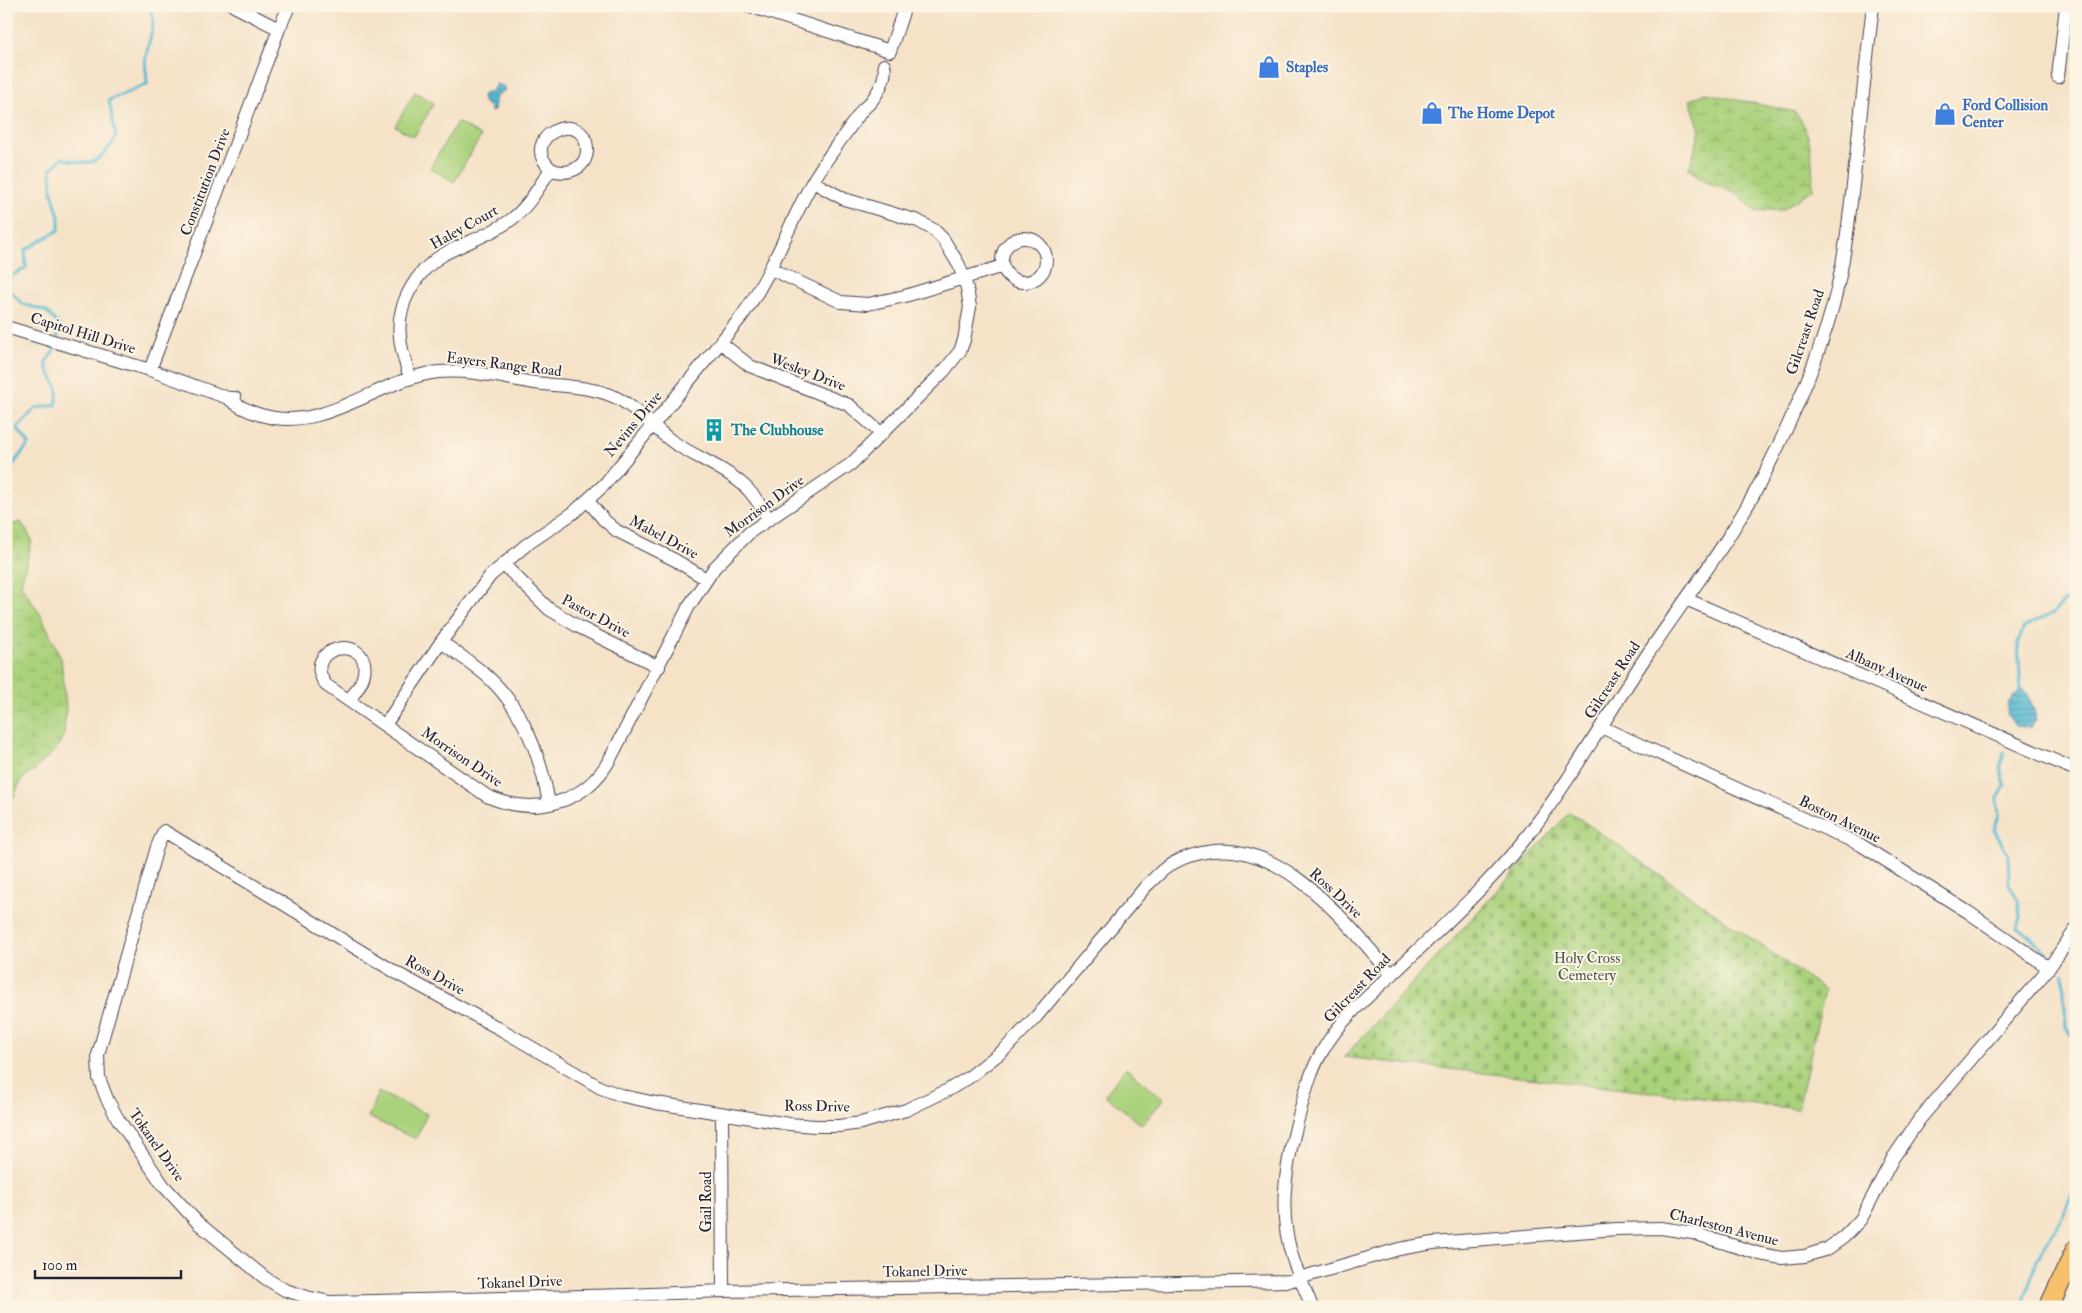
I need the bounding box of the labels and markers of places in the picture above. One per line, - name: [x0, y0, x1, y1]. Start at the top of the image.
- shop icon: Staples: [1256, 54, 1282, 80]
- place label: Staples: [1286, 58, 1328, 78]
- place label: Ford Collision Center: [1962, 96, 2048, 132]
- shop icon: The Home Depot: [1419, 100, 1445, 126]
- shop icon: Ford Collision Center: [1932, 101, 1958, 127]
- place label: The Home Depot: [1447, 104, 1555, 124]
- building icon: The Clubhouse: [701, 417, 727, 443]
- place label: The Clubhouse: [730, 421, 824, 440]

